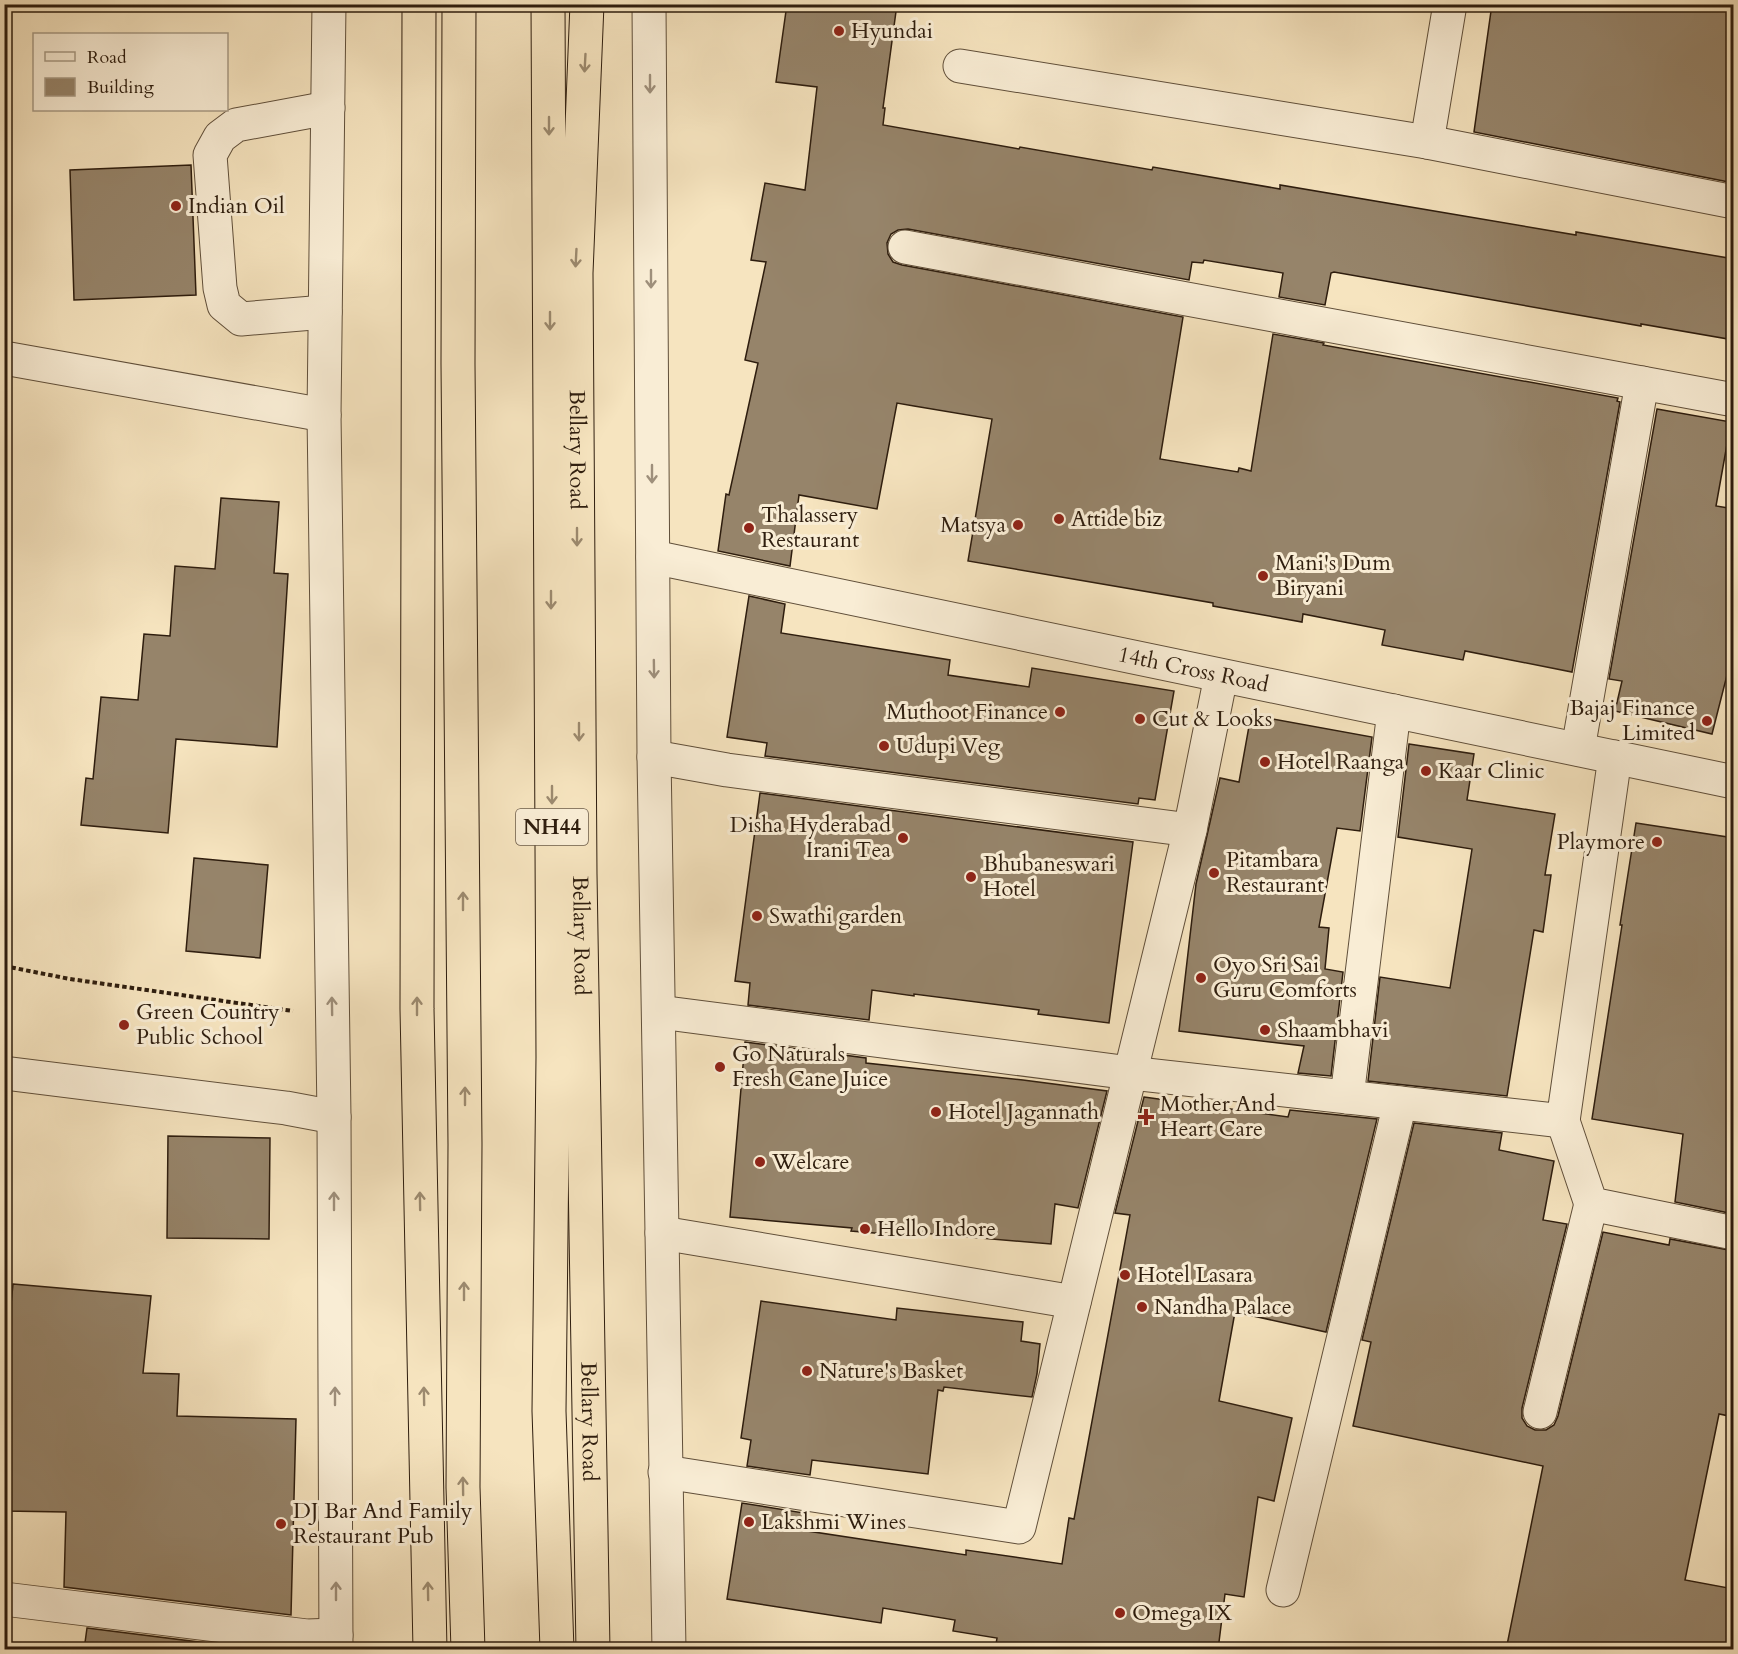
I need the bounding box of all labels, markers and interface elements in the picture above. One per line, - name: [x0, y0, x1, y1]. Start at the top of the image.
- place label: Hyundai: [851, 16, 933, 46]
- marker: Hyundai: [832, 24, 846, 38]
- legend: [33, 33, 228, 111]
- text: Road: [87, 45, 127, 70]
- one-way arrow: [579, 52, 590, 72]
- one-way arrow: [644, 73, 656, 93]
- text: Building: [87, 75, 155, 100]
- one-way arrow: [543, 115, 554, 135]
- place label: Indian Oil: [188, 191, 285, 221]
- marker: Indian Oil: [169, 199, 183, 213]
- one-way arrow: [571, 247, 582, 267]
- one-way arrow: [645, 268, 657, 288]
- one-way arrow: [544, 310, 555, 330]
- street label: Bellary Road: [562, 390, 593, 510]
- one-way arrow: [646, 463, 658, 483]
- place label: Thalassery Restaurant: [761, 500, 859, 555]
- place label: Attide biz: [1071, 504, 1162, 534]
- place label: Matsya: [940, 510, 1006, 540]
- marker: Attide biz: [1052, 512, 1066, 526]
- marker: Matsya: [1011, 518, 1025, 532]
- marker: Thalassery Restaurant: [742, 521, 756, 535]
- one-way arrow: [572, 526, 583, 546]
- place label: Mani's Dum Biryani: [1275, 548, 1391, 603]
- marker: Mani's Dum Biryani: [1256, 569, 1270, 583]
- one-way arrow: [545, 589, 557, 609]
- street label: 14th Cross Road: [1115, 639, 1272, 700]
- one-way arrow: [648, 658, 660, 678]
- place label: Bajaj Finance Limited: [1569, 693, 1695, 748]
- place label: Muthoot Finance: [886, 697, 1048, 727]
- place label: Cut & Looks: [1152, 704, 1272, 734]
- marker: Muthoot Finance: [1053, 705, 1067, 719]
- marker: Cut & Looks: [1133, 712, 1147, 726]
- marker: Bajaj Finance Limited: [1700, 714, 1714, 728]
- one-way arrow: [573, 721, 585, 741]
- place label: Udupi Veg: [896, 731, 1001, 761]
- marker: Udupi Veg: [877, 739, 891, 753]
- place label: Hotel Raanga: [1277, 747, 1405, 777]
- marker: Hotel Raanga: [1258, 755, 1272, 769]
- place label: Kaar Clinic: [1438, 756, 1545, 786]
- marker: Kaar Clinic: [1419, 764, 1433, 778]
- one-way arrow: [546, 784, 558, 804]
- road number: NH44: [516, 809, 588, 845]
- place label: Disha Hyderabad Irani Tea: [730, 810, 891, 865]
- place label: Playmore: [1557, 827, 1645, 857]
- marker: Disha Hyderabad Irani Tea: [896, 831, 910, 845]
- marker: Playmore: [1650, 835, 1664, 849]
- place label: Pitambara Restaurant: [1226, 845, 1324, 900]
- place label: Bhubaneswari Hotel: [983, 849, 1115, 904]
- marker: Pitambara Restaurant: [1207, 866, 1221, 880]
- marker: Bhubaneswari Hotel: [964, 870, 978, 884]
- street label: Bellary Road: [565, 876, 597, 996]
- one-way arrow: [457, 892, 469, 912]
- place label: Swathi garden: [769, 901, 903, 931]
- marker: Swathi garden: [750, 909, 764, 923]
- place label: Oyo Sri Sai Guru Comforts: [1213, 950, 1357, 1005]
- marker: Oyo Sri Sai Guru Comforts: [1194, 971, 1208, 985]
- place label: Green Country Public School: [136, 997, 280, 1052]
- one-way arrow: [326, 997, 338, 1017]
- one-way arrow: [411, 997, 423, 1017]
- place label: Shaambhavi: [1277, 1015, 1388, 1045]
- marker: Green Country Public School: [117, 1018, 131, 1032]
- marker: Shaambhavi: [1258, 1023, 1272, 1037]
- place label: Go Naturals Fresh Cane Juice: [732, 1039, 888, 1094]
- marker: Go Naturals Fresh Cane Juice: [713, 1060, 727, 1074]
- one-way arrow: [459, 1087, 471, 1107]
- place label: Mother And Heart Care: [1160, 1089, 1276, 1144]
- place label: Hotel Jagannath: [948, 1097, 1099, 1127]
- marker: Hotel Jagannath: [929, 1105, 943, 1119]
- marker: Mother And Heart Care: [1137, 1108, 1155, 1126]
- place label: Welcare: [771, 1147, 849, 1177]
- marker: Welcare: [753, 1155, 767, 1169]
- one-way arrow: [328, 1192, 340, 1212]
- one-way arrow: [415, 1192, 426, 1212]
- place label: Hello Indore: [877, 1214, 996, 1244]
- marker: Hello Indore: [858, 1222, 872, 1236]
- place label: Hotel Lasara: [1137, 1260, 1253, 1290]
- marker: Hotel Lasara: [1118, 1268, 1132, 1282]
- one-way arrow: [458, 1282, 470, 1302]
- place label: Nandha Palace: [1154, 1292, 1292, 1322]
- marker: Nandha Palace: [1135, 1300, 1149, 1314]
- place label: Nature's Basket: [819, 1356, 963, 1386]
- street label: Bellary Road: [573, 1362, 605, 1482]
- marker: Nature's Basket: [800, 1364, 814, 1378]
- one-way arrow: [329, 1387, 341, 1407]
- one-way arrow: [419, 1387, 430, 1407]
- one-way arrow: [457, 1477, 469, 1497]
- place label: DJ Bar And Family Restaurant Pub: [293, 1496, 473, 1551]
- place label: Lakshmi Wines: [761, 1507, 906, 1537]
- marker: Lakshmi Wines: [742, 1515, 756, 1529]
- marker: DJ Bar And Family Restaurant Pub: [274, 1517, 288, 1531]
- one-way arrow: [330, 1582, 342, 1602]
- one-way arrow: [423, 1582, 434, 1602]
- place label: Omega IX: [1132, 1598, 1233, 1628]
- marker: Omega IX: [1113, 1606, 1127, 1620]

